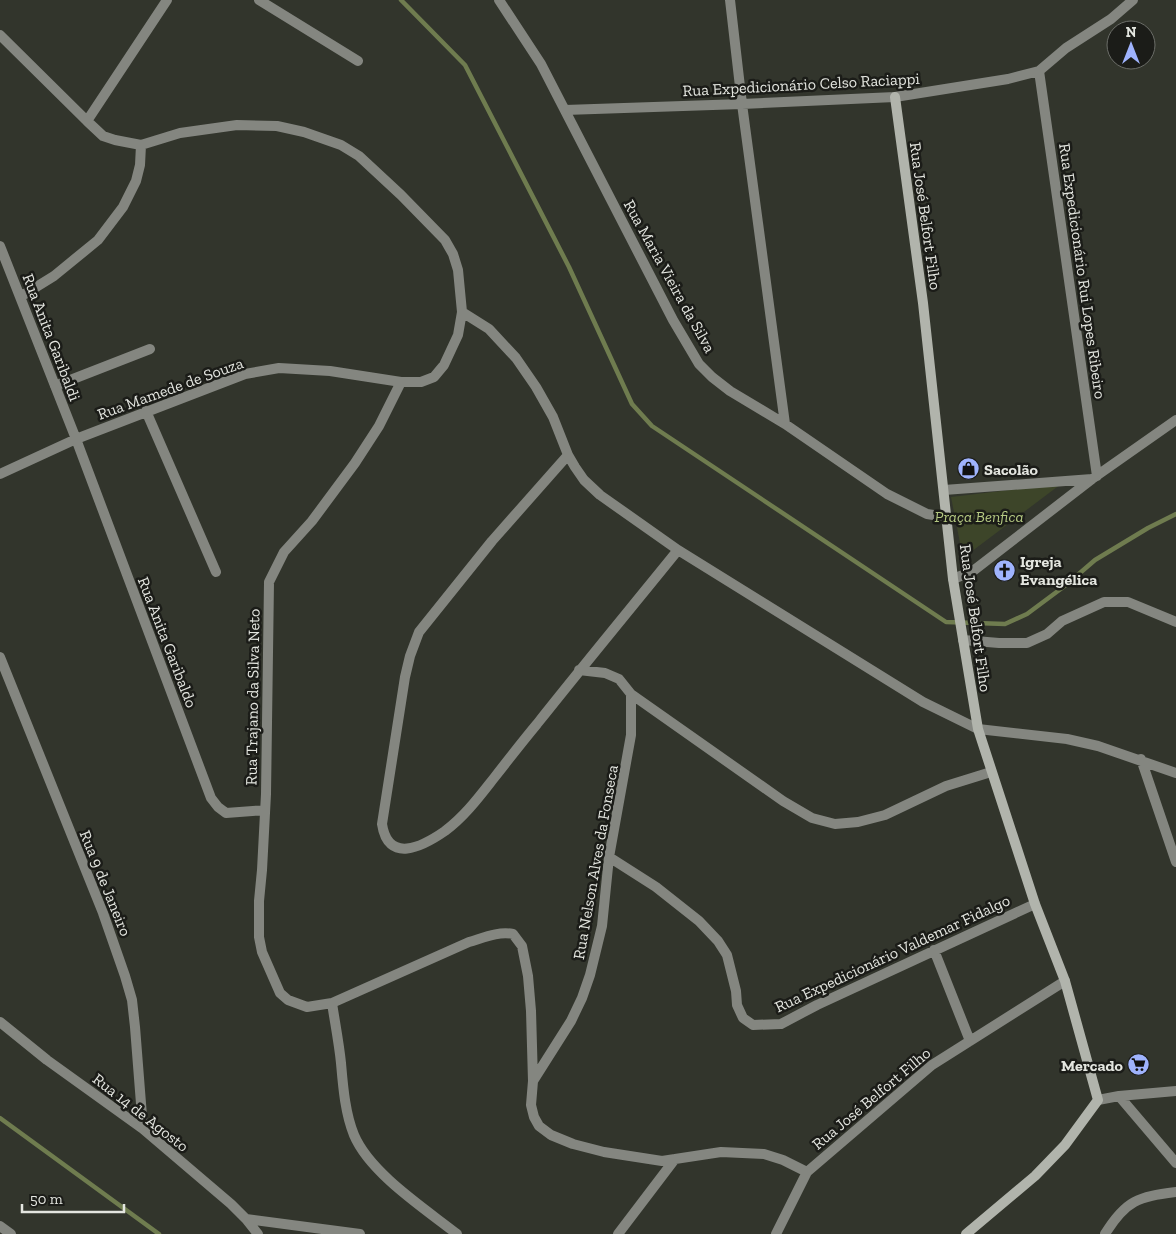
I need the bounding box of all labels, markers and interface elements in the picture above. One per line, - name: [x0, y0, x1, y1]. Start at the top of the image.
- north arrow: [1106, 20, 1156, 70]
- text: N: [1126, 24, 1137, 41]
- street label: Rua Expedicionário Celso Raciappi: [682, 69, 921, 100]
- street label: Rua José Belfort Filho: [906, 141, 945, 291]
- street label: Rua Expedicionário Rui Lopes Ribeiro: [1055, 142, 1110, 400]
- street label: Rua Maria Vieira da Silva: [620, 197, 720, 356]
- street label: Rua Anita Garibaldi: [19, 271, 85, 404]
- street label: Rua Mamede de Souza: [95, 353, 246, 424]
- shop icon: Sacolão: [956, 457, 980, 481]
- place label: Sacolão: [984, 460, 1039, 479]
- park label: Praça Benfica: [934, 507, 1024, 526]
- street label: Rua José Belfort Filho: [956, 543, 995, 693]
- place label: Igreja Evangélica: [1020, 552, 1097, 589]
- church icon: Igreja Evangélica: [992, 558, 1016, 582]
- street label: Rua Anita Garibaldo: [134, 574, 201, 710]
- street label: Rua Trajano da Silva Neto: [241, 609, 264, 785]
- street label: Rua Nelson Alves da Fonseca: [569, 763, 622, 961]
- street label: Rua 9 de Janeiro: [76, 827, 135, 939]
- street label: Rua Expedicionário Valdemar Fidalgo: [772, 890, 1013, 1016]
- street label: Rua José Belfort Filho: [808, 1043, 934, 1154]
- supermarket icon: Mercado: [1127, 1053, 1151, 1077]
- place label: Mercado: [1061, 1056, 1124, 1075]
- street label: Rua 14 de Agosto: [89, 1069, 192, 1156]
- scale bar: [22, 1182, 125, 1214]
- text: 50 m: [30, 1190, 63, 1208]

